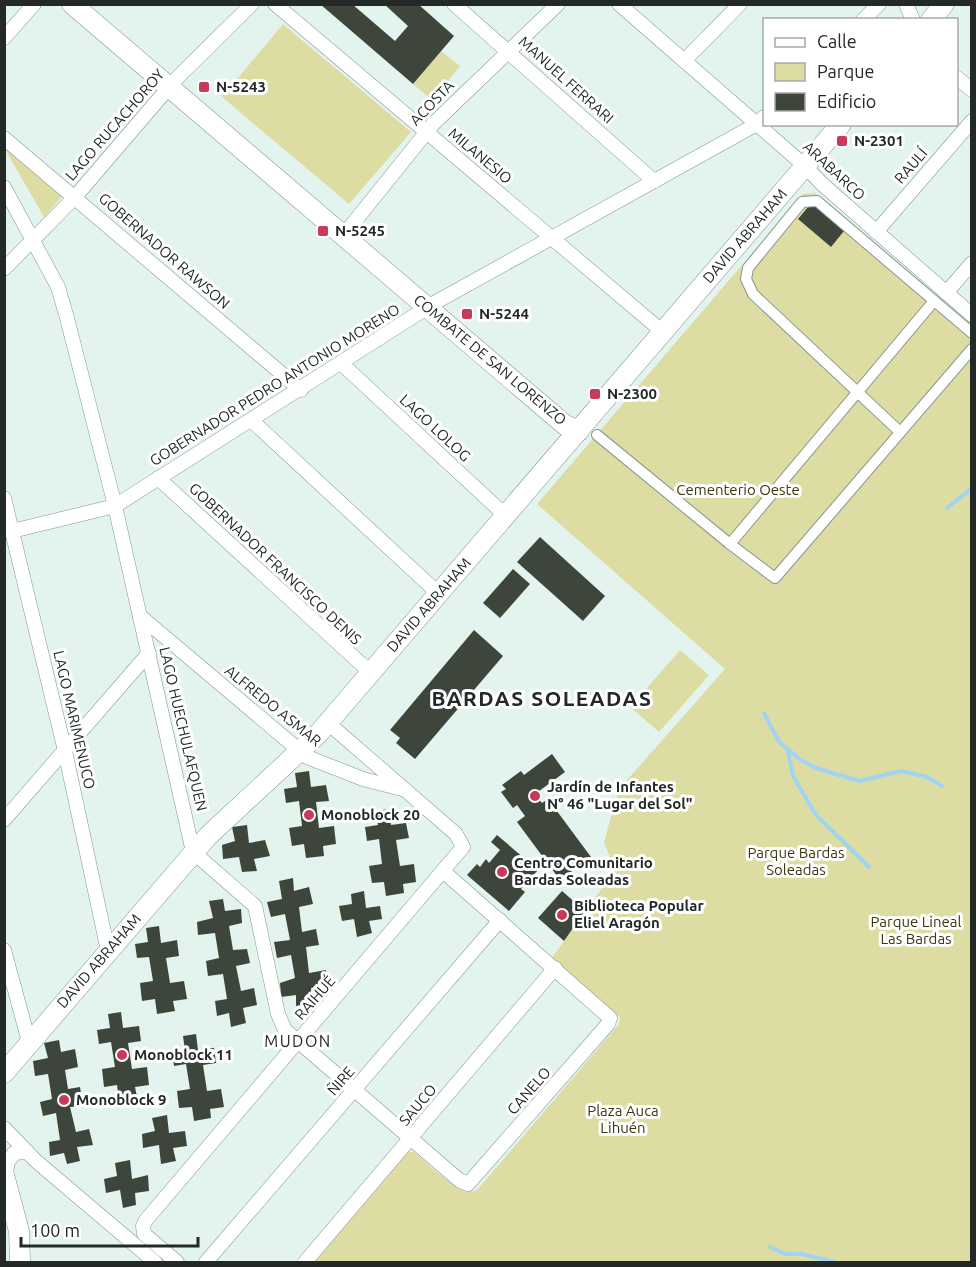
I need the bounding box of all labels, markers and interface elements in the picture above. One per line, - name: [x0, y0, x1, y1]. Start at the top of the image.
- legend: [763, 18, 958, 126]
- text: Calle: [817, 31, 857, 51]
- street label: MANUEL FERRARI: [515, 33, 617, 127]
- text: Parque: [817, 61, 874, 81]
- street label: LAGO RUCACHOROY: [62, 65, 168, 184]
- street label: ACOSTA: [406, 77, 457, 128]
- place label: N-5243: [216, 78, 266, 95]
- marker: N-5243: [197, 80, 211, 94]
- text: Edificio: [817, 91, 876, 111]
- street label: MILANESIO: [445, 124, 515, 187]
- place label: N-2301: [854, 132, 904, 149]
- marker: N-2301: [835, 134, 849, 148]
- street label: ARABARCO: [800, 138, 869, 204]
- street label: RAULÍ: [891, 144, 931, 187]
- street label: DAVID ABRAHAM: [699, 185, 790, 286]
- street label: GOBERNADOR RAWSON: [95, 189, 233, 312]
- place label: N-5245: [335, 222, 385, 239]
- marker: N-5245: [316, 224, 330, 238]
- street label: COMBATE DE SAN LORENZO: [411, 291, 570, 428]
- street label: GOBERNADOR PEDRO ANTONIO MORENO: [147, 300, 403, 469]
- place label: N-5244: [479, 305, 529, 322]
- marker: N-5244: [460, 307, 474, 321]
- place label: N-2300: [607, 385, 657, 402]
- marker: N-2300: [588, 387, 602, 401]
- street label: LAGO LOLOG: [397, 391, 474, 465]
- street label: GOBERNADOR FRANCISCO DENIS: [186, 479, 365, 648]
- park label: Cementerio Oeste: [676, 481, 800, 498]
- street label: DAVID ABRAHAM: [383, 554, 474, 655]
- street label: LAGO HUECHULAFQUEN: [156, 645, 211, 813]
- street label: LAGO MARIMENUCO: [50, 649, 99, 791]
- street label: ALFREDO ASMAR: [222, 662, 325, 750]
- district label: BARDAS SOLEADAS: [432, 686, 653, 710]
- place label: Jardín de Infantes N° 46 "Lugar del Sol": [547, 778, 693, 812]
- marker: Jardín de Infantes N° 46 "Lugar del Sol": [528, 789, 542, 803]
- place label: Monoblock 20: [321, 806, 420, 823]
- marker: Monoblock 20: [302, 808, 316, 822]
- park label: Parque Bardas Soleadas: [747, 844, 845, 878]
- place label: Centro Comunitario Bardas Soleadas: [514, 854, 653, 888]
- marker: Centro Comunitario Bardas Soleadas: [495, 865, 509, 879]
- place label: Biblioteca Popular Eliel Aragón: [574, 897, 704, 931]
- marker: Biblioteca Popular Eliel Aragón: [555, 908, 569, 922]
- street label: DAVID ABRAHAM: [53, 910, 144, 1011]
- park label: Parque Lineal Las Bardas: [870, 913, 962, 947]
- street label: RAIHUÉ: [291, 972, 338, 1023]
- district label: MUDON: [264, 1032, 332, 1050]
- place label: Monoblock 11: [134, 1046, 233, 1063]
- marker: Monoblock 11: [115, 1048, 129, 1062]
- street label: ÑIRE: [324, 1063, 358, 1098]
- street label: CANELO: [503, 1064, 554, 1118]
- street label: SAUCO: [396, 1081, 440, 1129]
- place label: Monoblock 9: [76, 1091, 167, 1108]
- marker: Monoblock 9: [57, 1093, 71, 1107]
- park label: Plaza Auca Lihuén: [587, 1102, 659, 1136]
- scale bar: [21, 1210, 198, 1248]
- text: 100 m: [30, 1220, 80, 1240]

